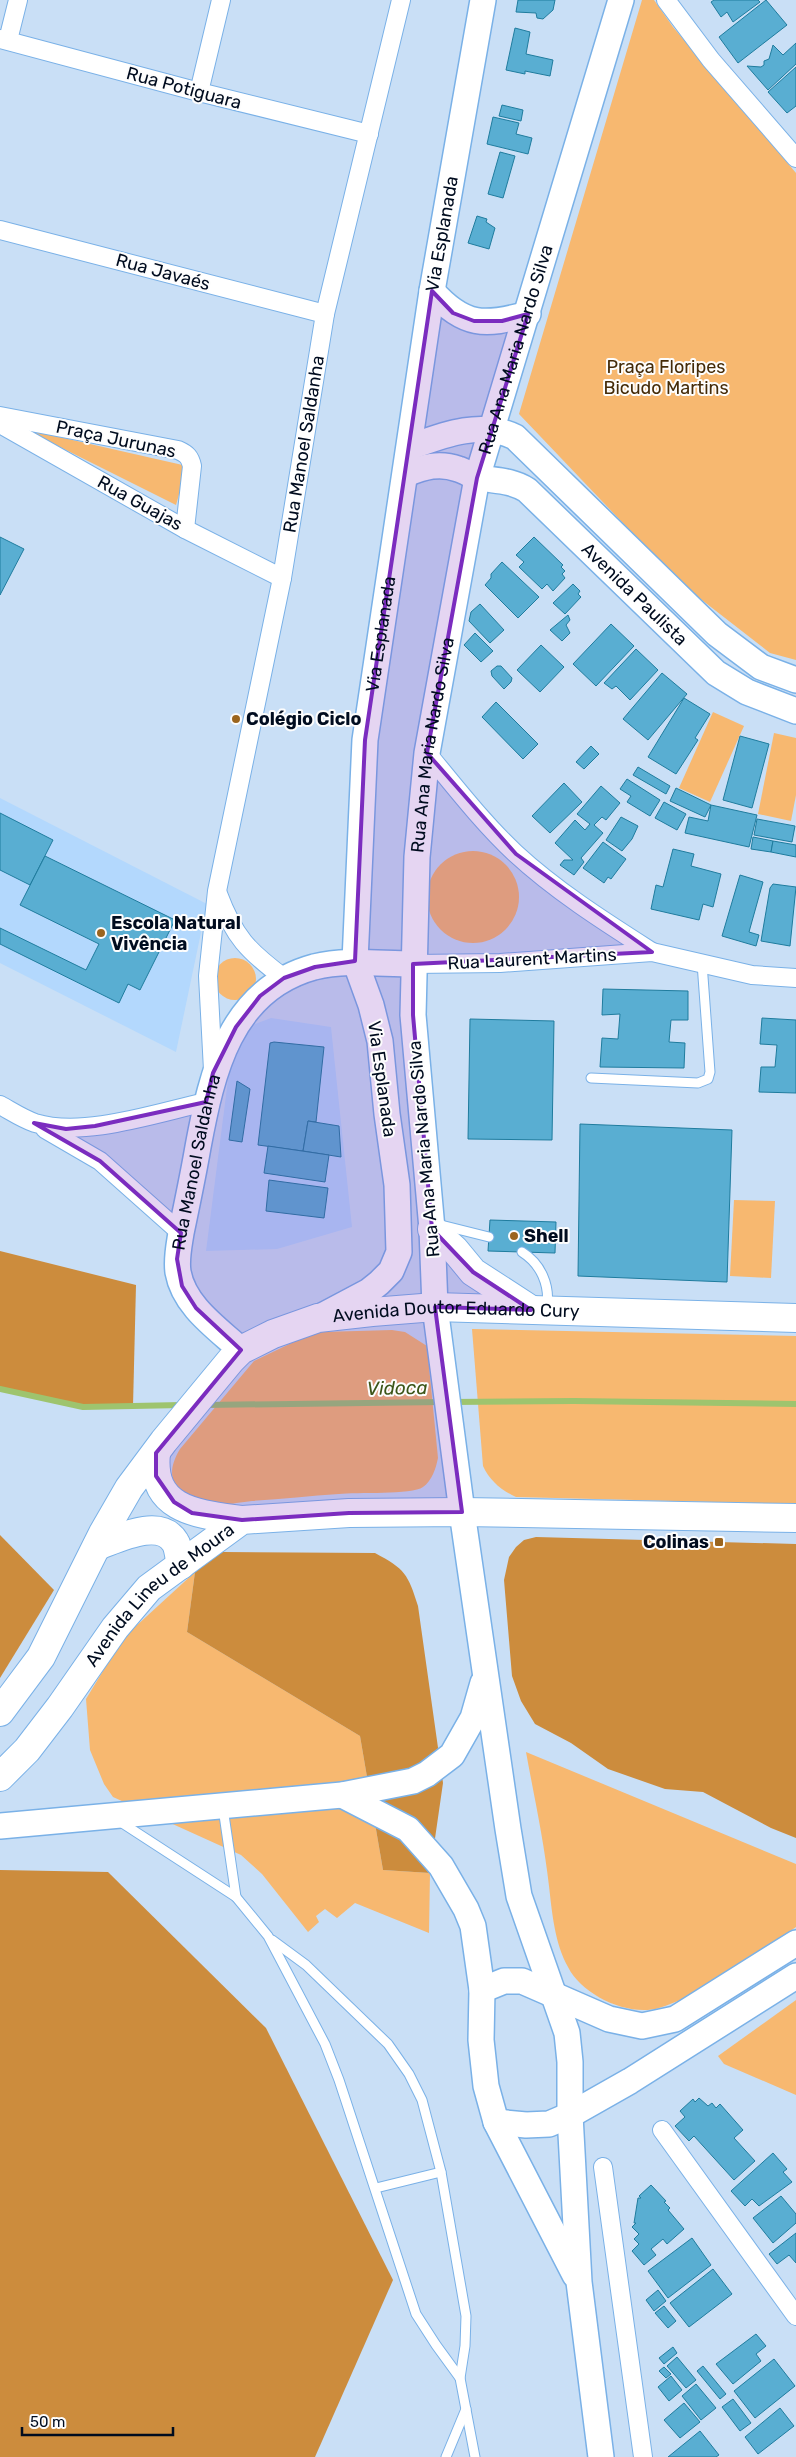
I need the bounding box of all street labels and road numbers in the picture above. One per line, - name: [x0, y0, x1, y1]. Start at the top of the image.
- street label: Rua Potiguara: [124, 62, 244, 114]
- street label: Via Esplanada: [421, 174, 463, 294]
- street label: Rua Ana Maria Nardo Silva: [474, 242, 558, 457]
- street label: Rua Javaés: [113, 249, 213, 295]
- street label: Rua Manoel Saldanha: [279, 354, 329, 534]
- street label: Praça Jurunas: [54, 416, 178, 462]
- street label: Rua Guajas: [94, 471, 186, 535]
- street label: Avenida Paulista: [577, 538, 692, 650]
- street label: Via Esplanada: [361, 575, 400, 694]
- street label: Rua Ana Maria Nardo Silva: [406, 635, 459, 854]
- street label: Rua Laurent Martins: [447, 944, 617, 974]
- street label: Via Esplanada: [363, 1020, 401, 1138]
- street label: Rua Ana Maria Nardo Silva: [404, 1040, 444, 1258]
- street label: Rua Manoel Saldanha: [167, 1071, 225, 1252]
- street label: Avenida Doutor Eduardo Cury: [331, 1296, 580, 1327]
- street label: Avenida Lineu de Moura: [81, 1518, 238, 1671]

